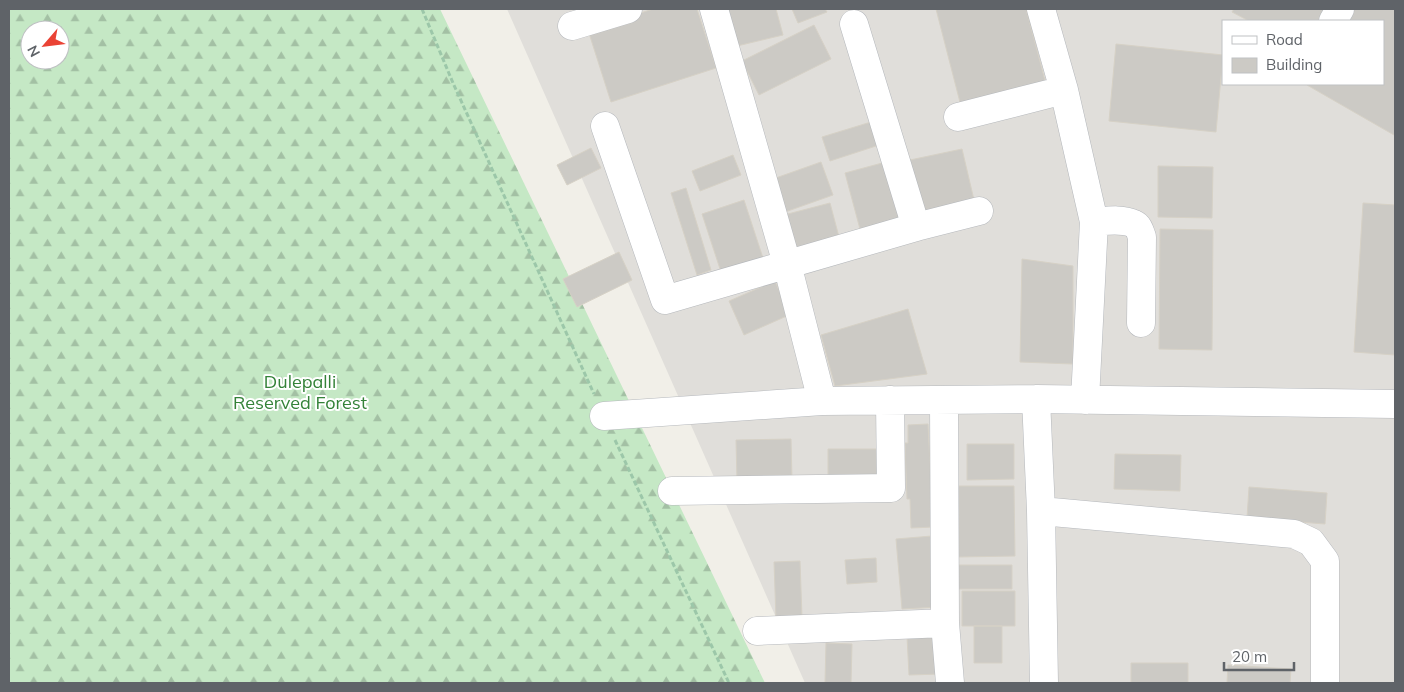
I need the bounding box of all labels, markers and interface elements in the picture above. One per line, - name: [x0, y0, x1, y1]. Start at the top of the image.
- north arrow: [20, 20, 70, 70]
- legend: [1222, 20, 1384, 85]
- text: Road: [1266, 30, 1303, 49]
- text: N: [23, 42, 44, 60]
- text: Building: [1266, 55, 1322, 74]
- park label: Dulepalli Reserved Forest: [233, 370, 367, 414]
- scale bar: [1224, 640, 1294, 672]
- text: 20 m: [1232, 647, 1267, 666]

